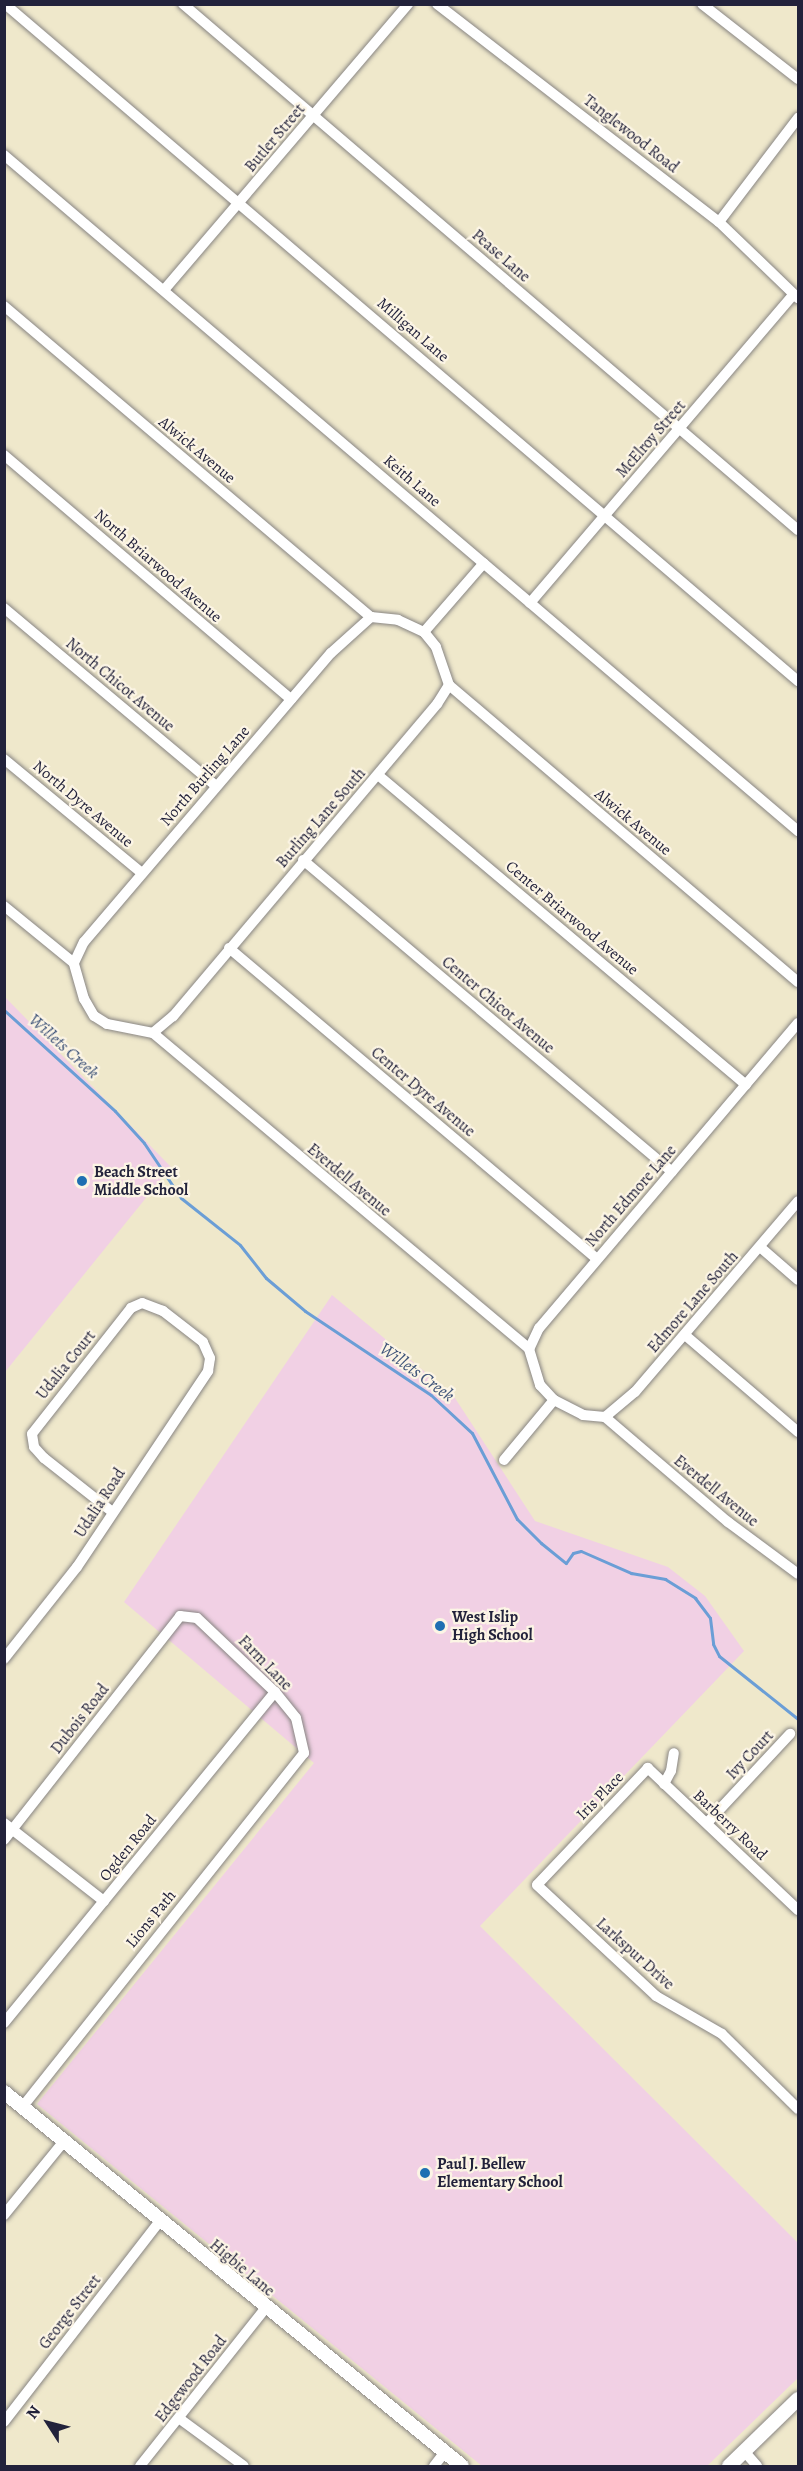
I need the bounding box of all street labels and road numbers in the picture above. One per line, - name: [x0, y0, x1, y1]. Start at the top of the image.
- street label: Tanglewood Road: [580, 91, 682, 177]
- street label: Butler Street: [241, 100, 309, 176]
- street label: Pease Lane: [468, 225, 534, 287]
- street label: Milligan Lane: [373, 294, 453, 366]
- street label: McElroy Street: [612, 396, 690, 482]
- street label: Alwick Avenue: [155, 412, 239, 488]
- street label: Keith Lane: [379, 451, 445, 511]
- street label: North Briarwood Avenue: [90, 505, 226, 627]
- street label: North Chicot Avenue: [62, 634, 178, 736]
- street label: North Burling Lane: [156, 722, 254, 830]
- street label: North Dyre Avenue: [29, 757, 137, 851]
- street label: Burling Lane South: [272, 764, 370, 872]
- street label: Alwick Avenue: [591, 784, 675, 860]
- street label: Center Briarwood Avenue: [502, 857, 642, 979]
- street label: Center Chicot Avenue: [438, 952, 558, 1058]
- street label: Center Dyre Avenue: [367, 1043, 479, 1141]
- street label: Everdell Avenue: [303, 1139, 395, 1221]
- street label: North Edmore Lane: [581, 1141, 681, 1251]
- street label: Edmore Lane South: [644, 1247, 742, 1357]
- street label: Udalia Court: [32, 1327, 100, 1403]
- street label: Everdell Avenue: [670, 1451, 762, 1531]
- street label: Udalia Road: [70, 1465, 130, 1541]
- street label: Farm Lane: [234, 1631, 296, 1695]
- street label: Dubois Road: [47, 1680, 113, 1758]
- street label: Ivy Court: [722, 1726, 778, 1784]
- street label: Iris Place: [572, 1768, 628, 1824]
- street label: Barberry Road: [689, 1786, 771, 1864]
- street label: Ogden Road: [95, 1811, 161, 1885]
- street label: Lions Path: [122, 1886, 180, 1952]
- street label: Larkspur Drive: [592, 1914, 678, 1994]
- street label: Higbie Lane: [206, 2235, 278, 2301]
- street label: George Street: [35, 2271, 105, 2353]
- street label: Edgewood Road: [151, 2332, 231, 2426]

